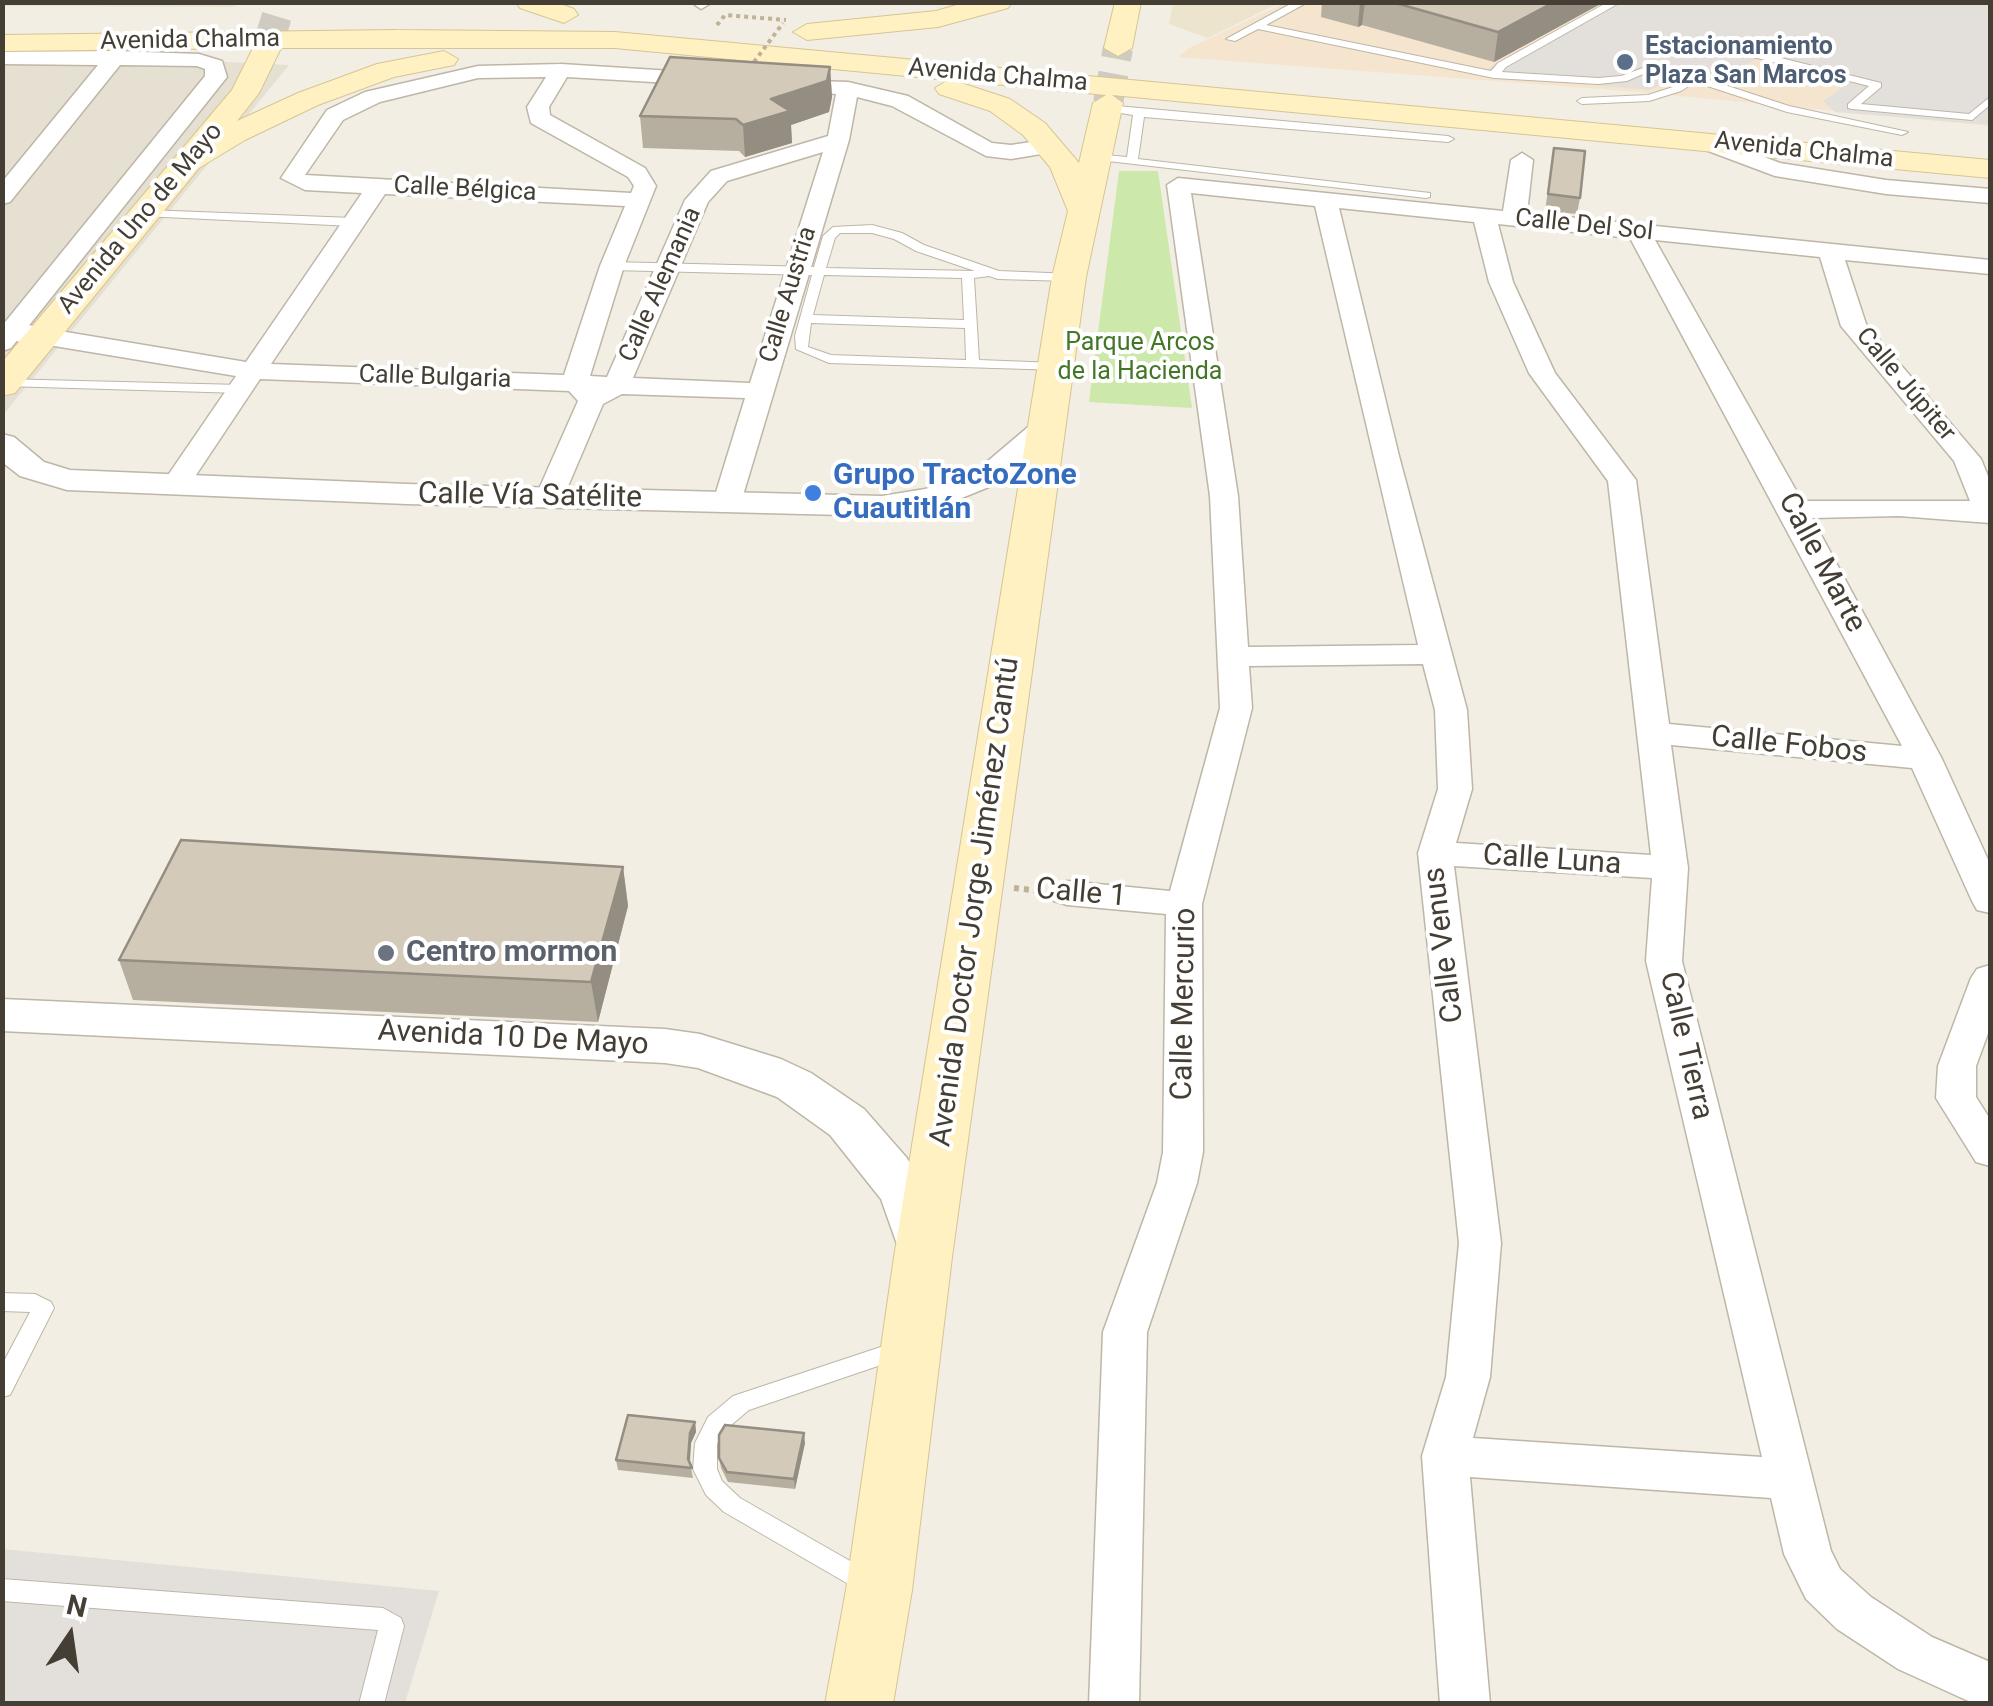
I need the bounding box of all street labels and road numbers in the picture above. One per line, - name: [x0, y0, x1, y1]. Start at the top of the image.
- street label: Avenida Chalma: [100, 24, 280, 58]
- street label: Avenida Chalma: [907, 53, 1089, 99]
- street label: Avenida Uno de Mayo: [52, 117, 230, 321]
- street label: Avenida Chalma: [1713, 127, 1895, 175]
- street label: Calle Bélgica: [393, 171, 537, 209]
- street label: Calle Alemania: [614, 203, 708, 367]
- street label: Calle Del Sol: [1514, 204, 1654, 248]
- street label: Calle Austria: [754, 223, 824, 367]
- street label: Calle Júpiter: [1849, 322, 1961, 448]
- street label: Calle Bulgaria: [358, 360, 512, 396]
- street label: Calle Vía Satélite: [418, 477, 642, 517]
- street label: Calle Marte: [1769, 487, 1873, 639]
- street label: Avenida Doctor Jorge Jiménez Cantú: [924, 655, 1028, 1149]
- street label: Calle Fobos: [1709, 720, 1869, 772]
- street label: Calle Luna: [1482, 838, 1622, 884]
- street label: Calle Venus: [1418, 865, 1472, 1025]
- street label: Calle 1: [1034, 872, 1128, 916]
- street label: Calle Mercurio: [1165, 907, 1205, 1101]
- street label: Calle Tierra: [1650, 968, 1720, 1124]
- street label: Avenida 10 De Mayo: [377, 1014, 649, 1064]

